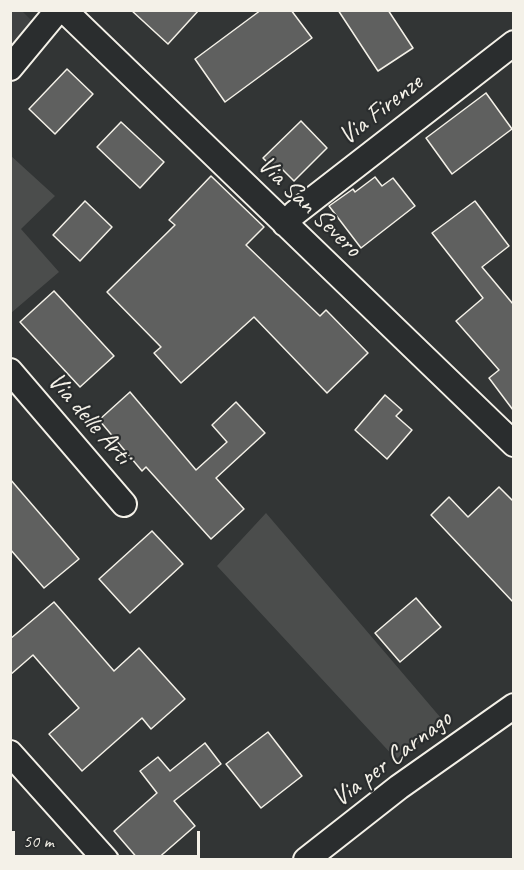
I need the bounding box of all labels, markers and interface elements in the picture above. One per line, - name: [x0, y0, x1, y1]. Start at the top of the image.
- street label: Via Firenze: [333, 68, 429, 152]
- street label: Via San Severo: [251, 150, 367, 264]
- street label: Via delle Arti: [40, 366, 138, 472]
- street label: Via per Carnago: [326, 704, 458, 814]
- scale bar: [15, 819, 202, 857]
- text: 50 m: [23, 830, 54, 852]

